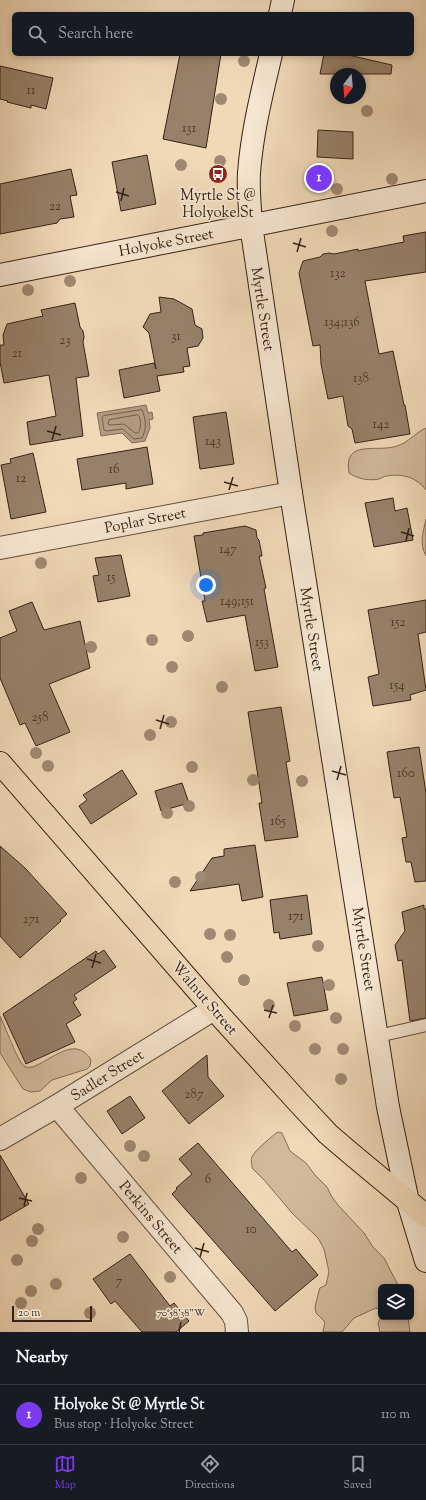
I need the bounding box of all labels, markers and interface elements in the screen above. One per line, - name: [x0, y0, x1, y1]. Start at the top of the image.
- search box: [12, 12, 414, 56]
- icon: search: [26, 23, 48, 45]
- text: Search here: [58, 24, 133, 45]
- north arrow: [330, 68, 366, 104]
- house number: 11: [27, 82, 36, 100]
- house number: 131: [182, 120, 197, 138]
- bus stop icon: Myrtle St @ Holyoke St: [207, 163, 229, 185]
- pin: 1: [306, 163, 332, 193]
- place label: Myrtle St @ Holyoke St: [180, 186, 256, 224]
- house number: 22: [49, 198, 61, 216]
- street label: Holyoke Street: [117, 224, 215, 263]
- house number: 132: [330, 265, 346, 283]
- street label: Myrtle Street: [245, 266, 279, 353]
- house number: 134;136: [324, 314, 360, 332]
- house number: 31: [171, 328, 181, 346]
- house number: 23: [59, 332, 71, 350]
- house number: 21: [12, 345, 23, 363]
- house number: 138: [353, 370, 369, 388]
- house number: 142: [372, 416, 390, 434]
- house number: 143: [205, 433, 221, 451]
- house number: 16: [109, 461, 119, 479]
- house number: 12: [16, 470, 26, 488]
- street label: Poplar Street: [103, 503, 188, 540]
- house number: 147: [219, 541, 237, 559]
- house number: 15: [107, 569, 116, 587]
- your location: [196, 575, 216, 595]
- street label: Myrtle Street: [294, 586, 328, 673]
- house number: 149;151: [220, 593, 255, 611]
- house number: 152: [391, 614, 405, 632]
- house number: 153: [255, 634, 269, 652]
- house number: 154: [389, 677, 405, 695]
- house number: 258: [31, 709, 49, 727]
- house number: 160: [397, 765, 415, 783]
- house number: 165: [270, 813, 286, 831]
- street label: Myrtle Street: [346, 906, 380, 993]
- house number: 171: [288, 908, 304, 926]
- house number: 271: [22, 911, 40, 929]
- street label: Walnut Street: [166, 958, 242, 1040]
- street label: Sadler Street: [67, 1045, 148, 1107]
- house number: 287: [184, 1086, 204, 1104]
- house number: 6: [205, 1171, 211, 1189]
- street label: Perkins Street: [113, 1177, 187, 1259]
- house number: 10: [245, 1221, 257, 1239]
- house number: 7: [116, 1273, 123, 1291]
- map controls: [378, 1284, 414, 1320]
- button: layers: [378, 1284, 414, 1320]
- scale bar: [12, 1304, 92, 1323]
- text: 20 m: [18, 1305, 40, 1321]
- text: 70°58'38"W: [157, 1306, 205, 1321]
- text: Nearby: [16, 1346, 68, 1370]
- text: Holyoke St @ Myrtle St: [54, 1395, 204, 1416]
- text: 1: [27, 1406, 31, 1424]
- text: 110 m: [381, 1406, 410, 1424]
- text: Bus stop · Holyoke Street: [54, 1416, 193, 1434]
- tab: Map: [54, 1453, 76, 1493]
- tab: Directions: [185, 1453, 235, 1493]
- tab: Saved: [343, 1453, 372, 1493]

